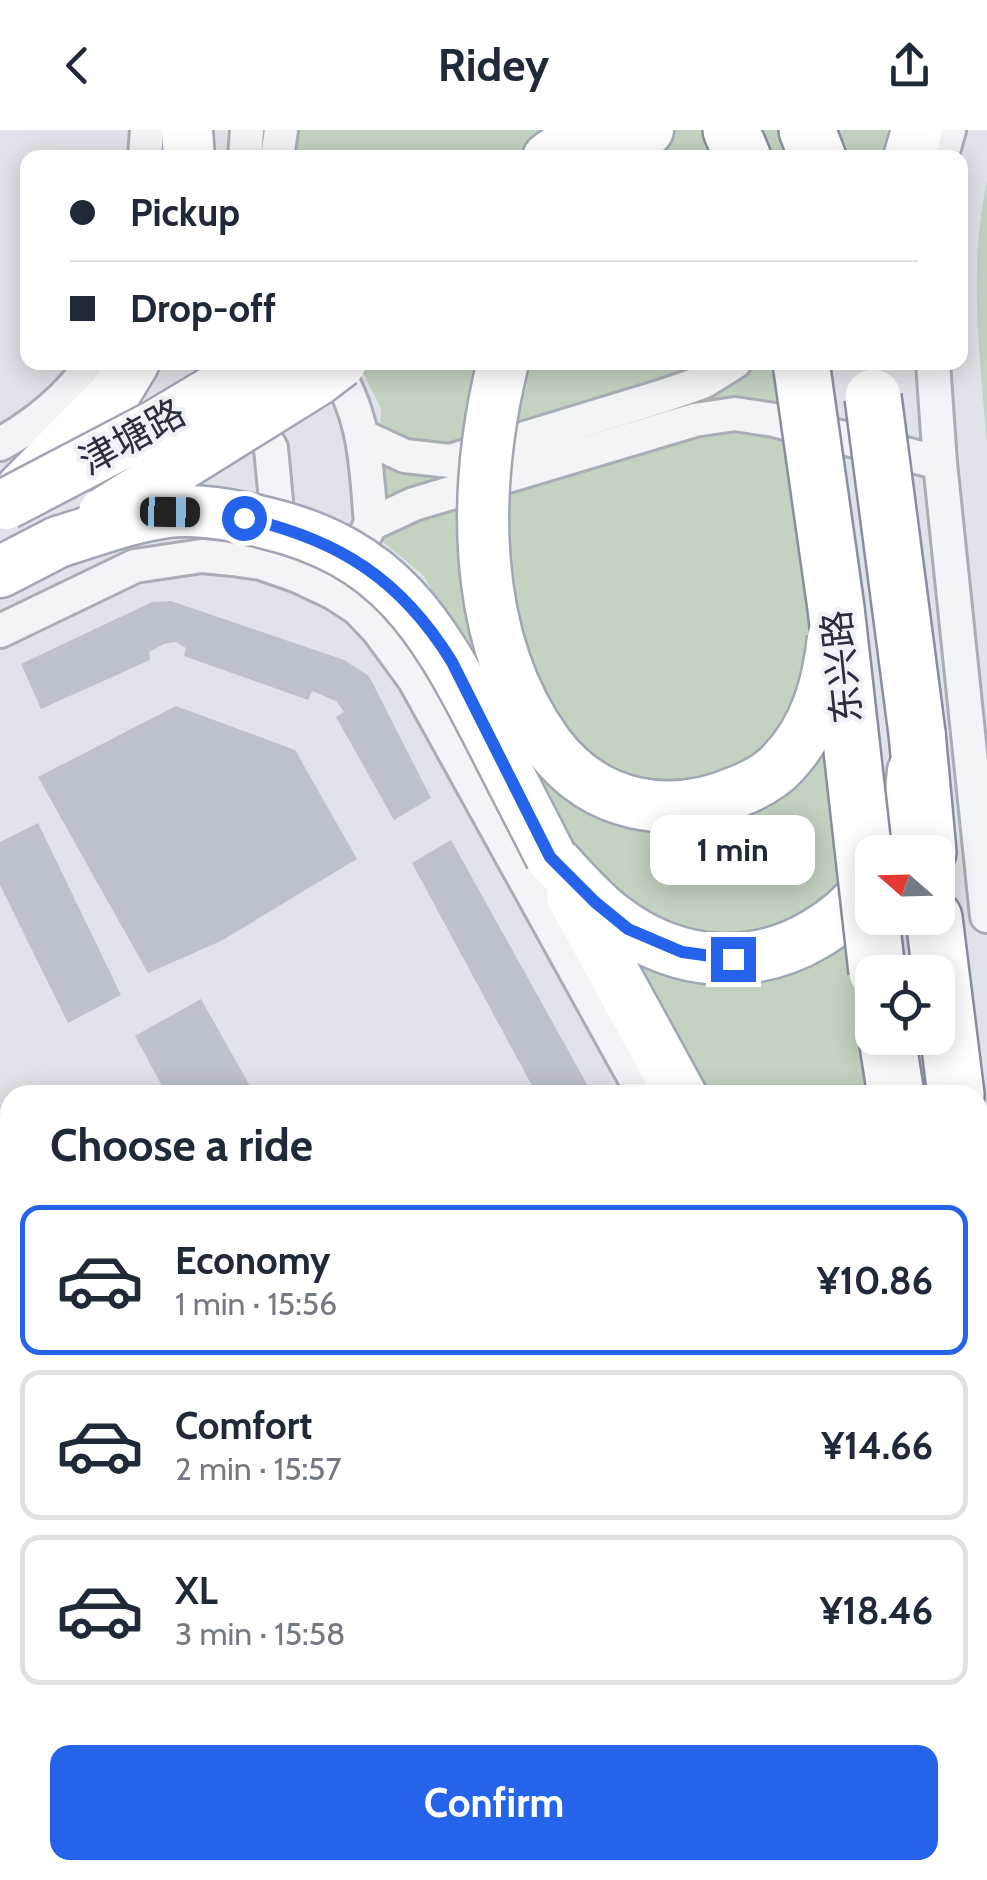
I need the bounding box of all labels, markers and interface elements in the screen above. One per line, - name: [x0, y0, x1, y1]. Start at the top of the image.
- icon: back: [50, 38, 105, 93]
- text: Ridey: [438, 38, 549, 92]
- icon: share: [882, 38, 937, 93]
- text: Pickup: [130, 189, 240, 236]
- text: Drop-off: [130, 285, 276, 332]
- street label: 津塘路: [71, 388, 193, 485]
- car: [140, 496, 200, 528]
- route start: [222, 496, 267, 541]
- street label: 东兴路: [812, 608, 871, 726]
- callout: 1 min: [650, 814, 816, 884]
- text: 1 min: [696, 830, 769, 869]
- north arrow: [855, 835, 955, 935]
- map controls: [855, 835, 955, 1055]
- route end: [711, 937, 756, 982]
- button: locate: [855, 955, 955, 1055]
- text: Choose a ride: [50, 1118, 313, 1172]
- icon: car: [55, 1235, 145, 1325]
- text: Economy: [175, 1237, 330, 1284]
- text: ¥10.86: [817, 1257, 933, 1304]
- text: 1 min · 15:56: [175, 1284, 337, 1323]
- icon: car: [55, 1400, 145, 1490]
- text: Comfort: [175, 1402, 312, 1449]
- text: ¥14.66: [821, 1422, 933, 1469]
- text: 2 min · 15:57: [175, 1449, 342, 1488]
- icon: car: [55, 1565, 145, 1655]
- text: XL: [175, 1567, 218, 1614]
- text: ¥18.46: [820, 1587, 933, 1634]
- text: 3 min · 15:58: [175, 1614, 345, 1653]
- button: Confirm: [50, 1745, 938, 1860]

